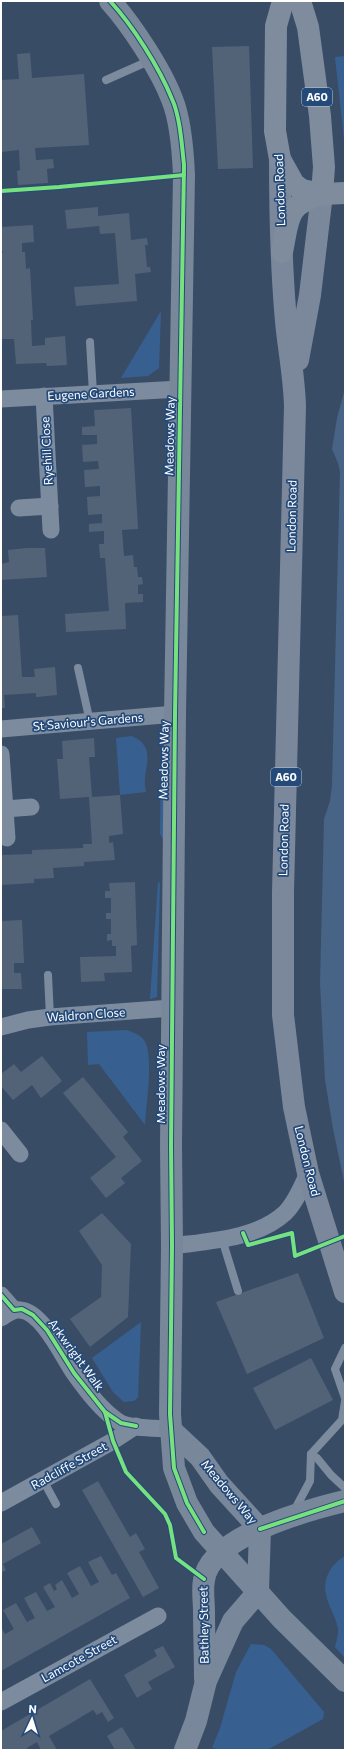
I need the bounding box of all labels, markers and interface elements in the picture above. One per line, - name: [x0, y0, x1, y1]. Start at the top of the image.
- road number: A60: [302, 88, 332, 106]
- street label: London Road: [271, 154, 287, 226]
- street label: Eugene Gardens: [47, 384, 135, 402]
- street label: Meadows Way: [161, 396, 177, 476]
- street label: Ryehill Close: [37, 416, 55, 486]
- street label: London Road: [283, 480, 299, 552]
- street label: St Saviour's Gardens: [32, 709, 144, 733]
- street label: Meadows Way: [155, 720, 171, 800]
- road number: A60: [271, 768, 301, 786]
- street label: London Road: [275, 804, 291, 876]
- street label: Waldron Close: [46, 1004, 126, 1024]
- street label: Meadows Way: [153, 1044, 167, 1124]
- street label: London Road: [292, 1124, 324, 1198]
- street label: Arkwright Walk: [46, 1316, 108, 1393]
- street label: Radcliffe Street: [28, 1438, 109, 1492]
- street label: Meadows Way: [199, 1457, 261, 1526]
- street label: Bathley Street: [195, 1586, 211, 1664]
- street label: Lamcote Street: [38, 1632, 119, 1685]
- north arrow: [12, 1699, 52, 1739]
- text: N: [28, 1702, 37, 1715]

